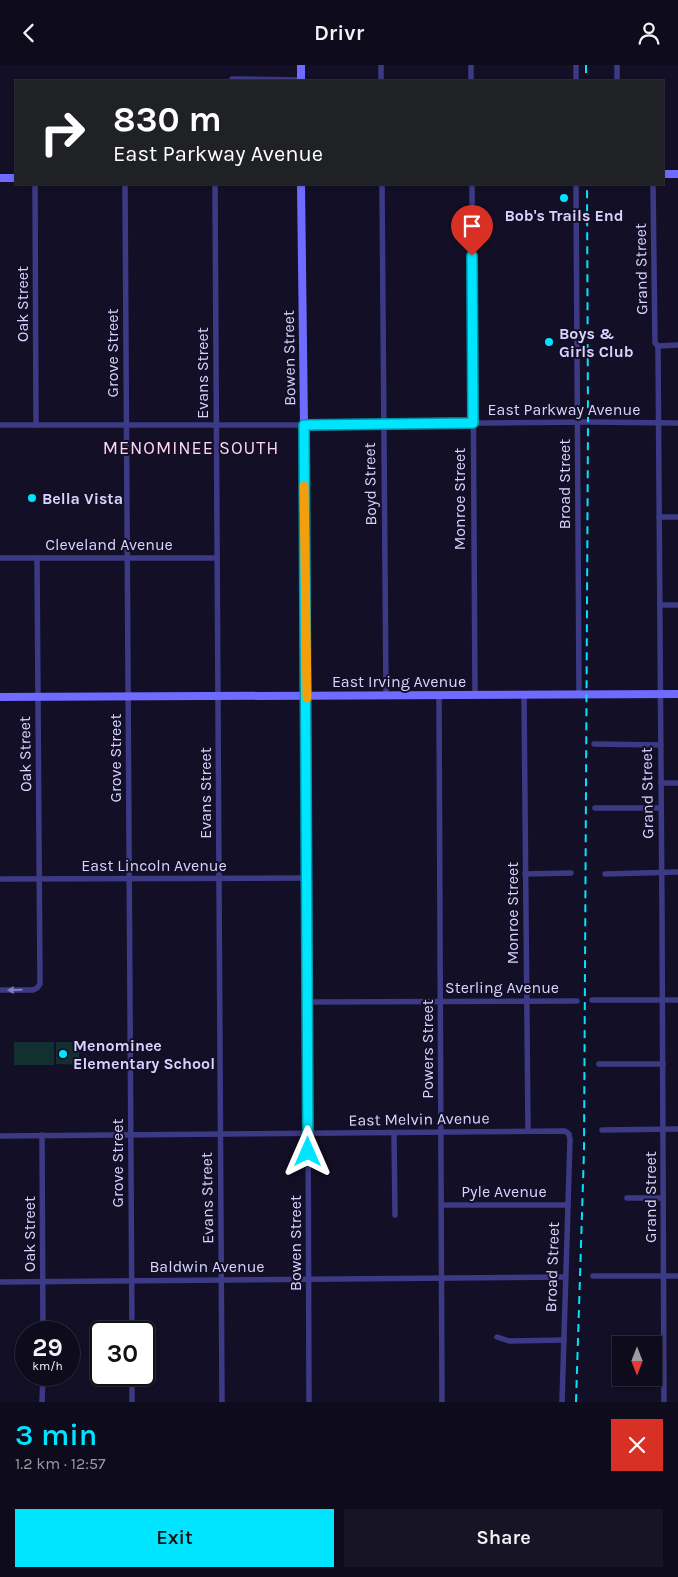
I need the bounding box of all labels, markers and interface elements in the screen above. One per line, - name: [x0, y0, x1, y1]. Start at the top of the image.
- icon: back: [15, 19, 43, 47]
- icon: person: [635, 19, 663, 47]
- text: Drivr: [314, 20, 364, 46]
- text: 830 m: [113, 99, 222, 140]
- icon: right: [30, 100, 95, 165]
- text: East Parkway Avenue: [113, 141, 323, 167]
- marker: Bob's Trails End: [558, 192, 570, 204]
- pin: [451, 205, 493, 256]
- place label: Bob's Trails End: [504, 206, 624, 225]
- icon: arrive: [458, 212, 486, 240]
- street label: Grand Street: [631, 223, 651, 315]
- street label: Oak Street: [13, 266, 32, 342]
- street label: Grove Street: [103, 309, 122, 397]
- street label: Bowen Street: [279, 310, 299, 406]
- place label: Boys & Girls Club: [559, 324, 634, 361]
- street label: Evans Street: [193, 327, 212, 419]
- marker: Boys & Girls Club: [543, 336, 555, 348]
- street label: East Parkway Avenue: [488, 400, 640, 419]
- district label: MENOMINEE SOUTH: [103, 437, 279, 459]
- street label: Broad Street: [555, 439, 574, 529]
- street label: Boyd Street: [360, 442, 380, 526]
- street label: Monroe Street: [450, 448, 469, 550]
- place label: Bella Vista: [42, 489, 123, 508]
- marker: Bella Vista: [26, 492, 38, 504]
- street label: Cleveland Avenue: [45, 535, 173, 554]
- street label: East Irving Avenue: [332, 672, 466, 691]
- street label: Grove Street: [106, 714, 125, 802]
- street label: Oak Street: [15, 716, 35, 792]
- street label: Evans Street: [196, 747, 215, 839]
- street label: Grand Street: [637, 747, 657, 839]
- street label: East Lincoln Avenue: [81, 856, 227, 875]
- street label: Monroe Street: [503, 862, 522, 964]
- street label: Sterling Avenue: [445, 978, 559, 997]
- one-way arrow: [7, 986, 23, 994]
- street label: Powers Street: [418, 999, 437, 1099]
- place label: Menominee Elementary School: [73, 1036, 215, 1073]
- marker: Menominee Elementary School: [57, 1048, 69, 1060]
- street label: East Melvin Avenue: [348, 1108, 490, 1130]
- street label: Grove Street: [108, 1119, 127, 1207]
- position arrow: [281, 1125, 333, 1177]
- street label: Grand Street: [641, 1151, 660, 1243]
- street label: Evans Street: [197, 1152, 217, 1244]
- street label: Pyle Avenue: [461, 1182, 547, 1201]
- street label: Bowen Street: [286, 1195, 305, 1291]
- street label: Oak Street: [20, 1196, 39, 1272]
- street label: Broad Street: [541, 1221, 563, 1313]
- street label: Baldwin Avenue: [149, 1257, 265, 1276]
- speed limit sign: 30: [90, 1321, 155, 1386]
- text: 29: [32, 1333, 63, 1362]
- north arrow: [612, 1336, 662, 1386]
- map controls: [612, 1336, 662, 1386]
- text: km/h: [32, 1359, 63, 1373]
- text: 3 min: [15, 1417, 97, 1453]
- button: close: [611, 1419, 663, 1471]
- text: 1.2 km · 12:57: [15, 1454, 105, 1473]
- button: Exit: [15, 1509, 334, 1567]
- button: Share: [344, 1509, 663, 1567]

